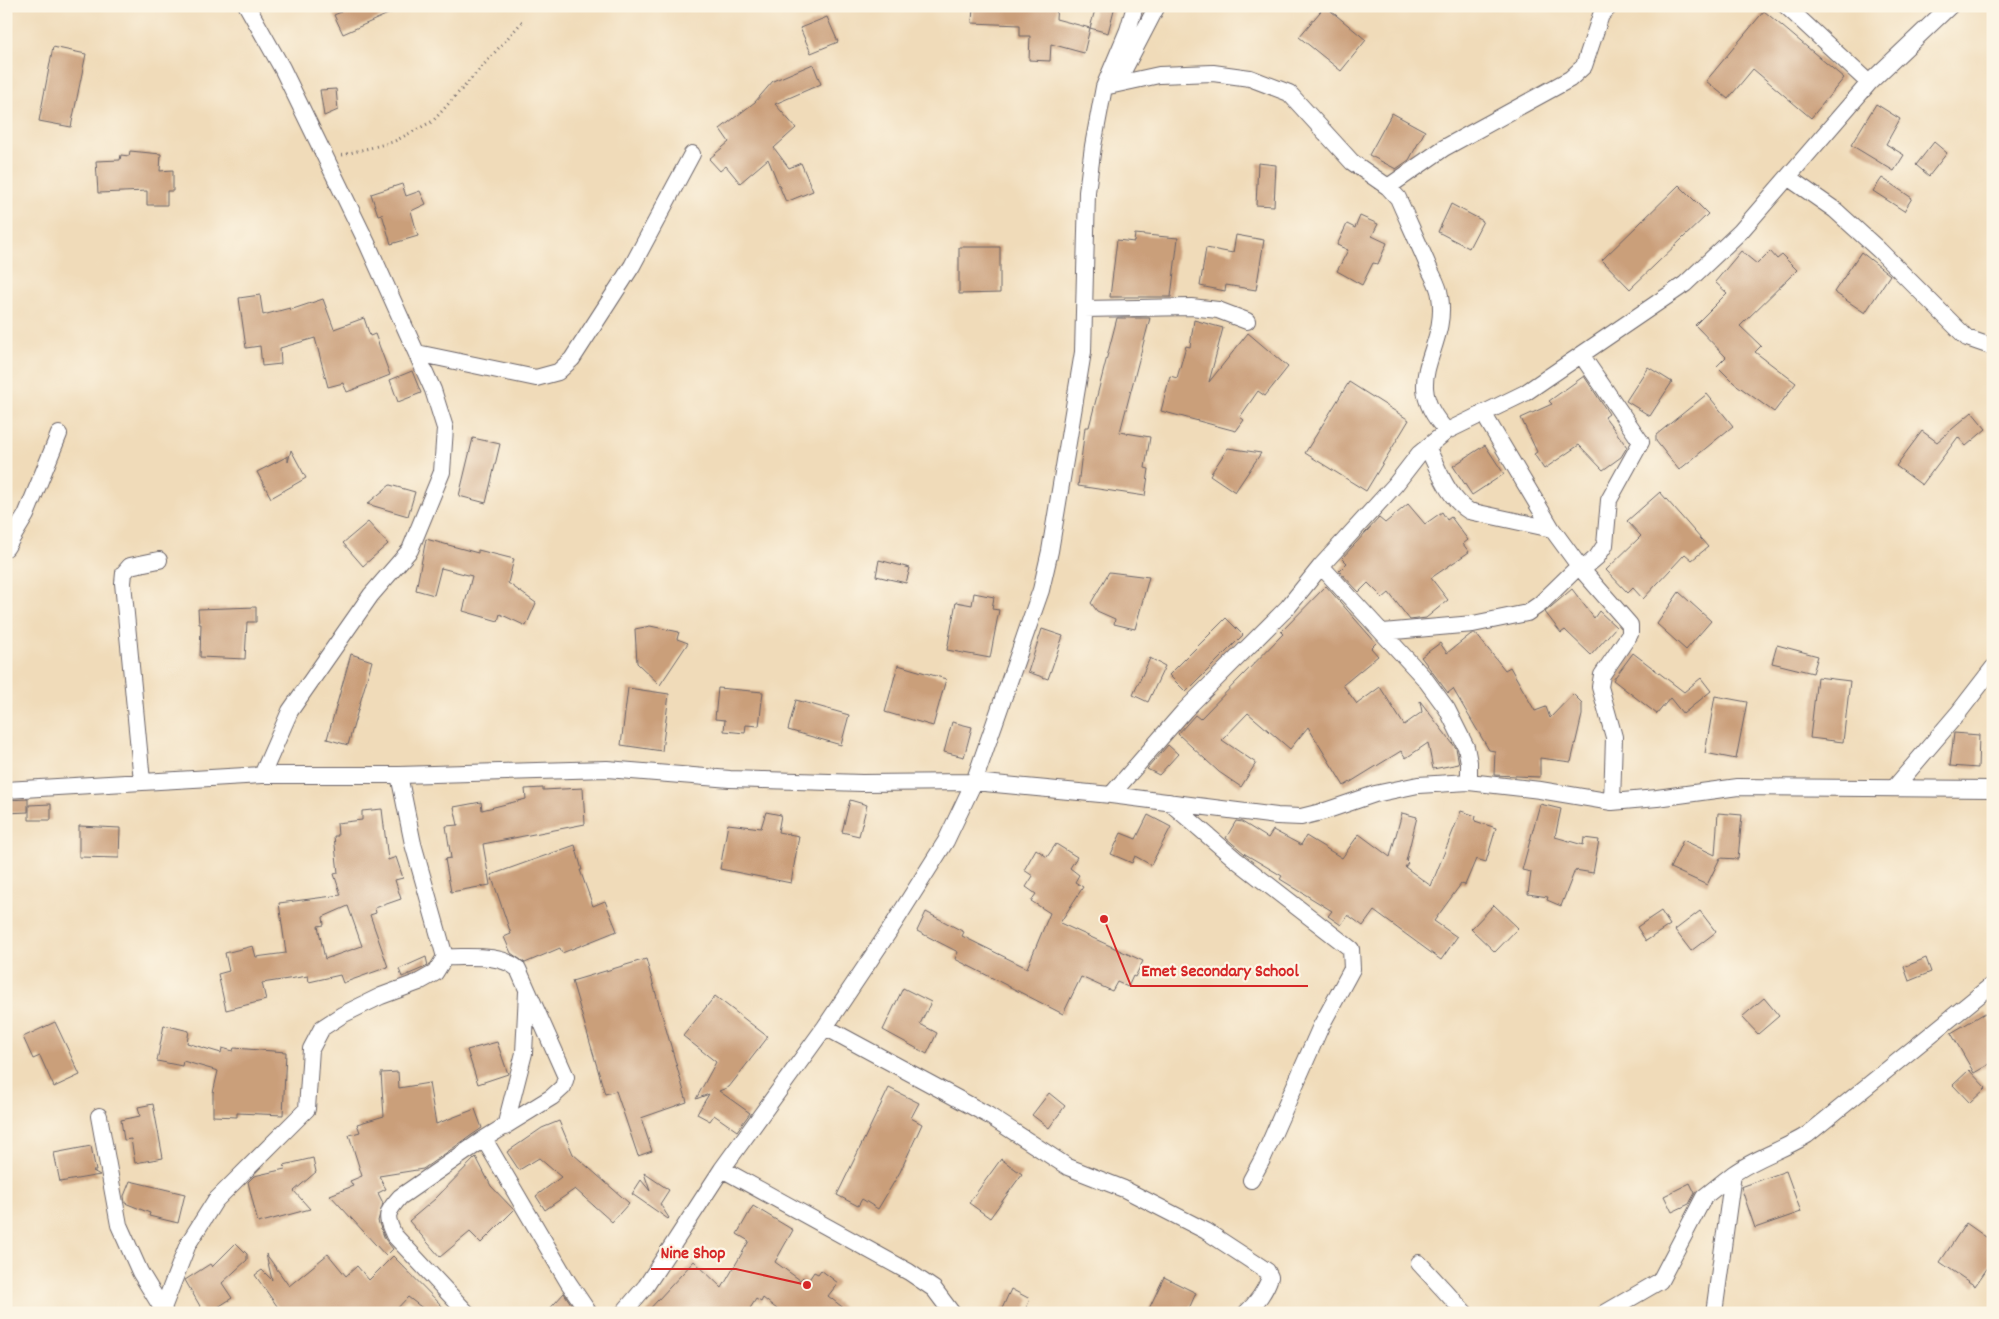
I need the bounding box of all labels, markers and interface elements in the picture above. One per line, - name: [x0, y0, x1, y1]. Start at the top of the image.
- callout: Emet Secondary School: [1131, 953, 1308, 986]
- text: Emet Secondary School: [1141, 960, 1299, 985]
- callout: Nine Shop: [651, 1236, 736, 1269]
- text: Nine Shop: [660, 1242, 726, 1267]

